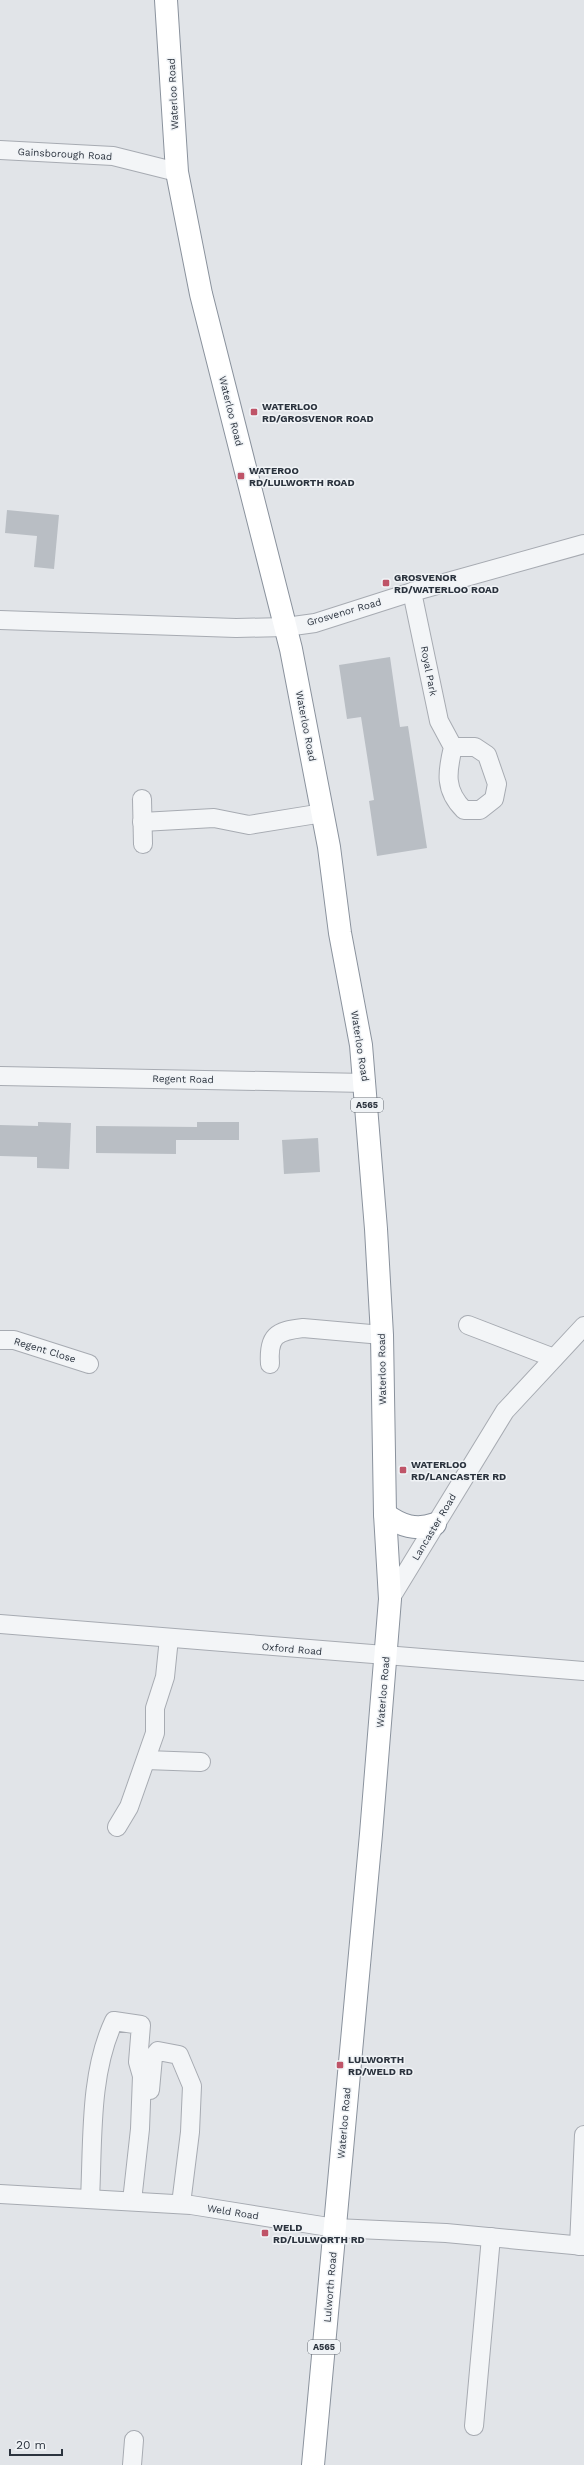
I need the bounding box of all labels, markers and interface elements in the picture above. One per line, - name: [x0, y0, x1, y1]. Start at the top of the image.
- street label: Waterloo Road: [166, 58, 180, 130]
- street label: Gainsborough Road: [17, 146, 113, 162]
- street label: Waterloo Road: [217, 375, 245, 447]
- place label: WATERLOO RD/GROSVENOR ROAD: [262, 401, 374, 424]
- marker: WATERLOO RD/GROSVENOR ROAD: [249, 407, 259, 417]
- place label: WATEROO RD/LULWORTH ROAD: [249, 465, 355, 488]
- marker: WATEROO RD/LULWORTH ROAD: [236, 471, 246, 481]
- place label: GROSVENOR RD/WATERLOO ROAD: [394, 572, 499, 595]
- marker: GROSVENOR RD/WATERLOO ROAD: [381, 578, 391, 588]
- street label: Grosvenor Road: [305, 596, 383, 628]
- street label: Royal Park: [419, 645, 439, 697]
- street label: Waterloo Road: [294, 690, 318, 762]
- street label: Waterloo Road: [349, 1010, 371, 1082]
- street label: Regent Road: [152, 1073, 214, 1085]
- road number: A565: [351, 1098, 383, 1112]
- street label: Waterloo Road: [376, 1333, 388, 1405]
- street label: Regent Close: [13, 1335, 77, 1365]
- place label: WATERLOO RD/LANCASTER RD: [411, 1459, 506, 1482]
- marker: WATERLOO RD/LANCASTER RD: [398, 1465, 408, 1475]
- street label: Lancaster Road: [410, 1492, 458, 1562]
- street label: Oxford Road: [261, 1641, 323, 1657]
- street label: Waterloo Road: [374, 1656, 392, 1728]
- place label: LULWORTH RD/WELD RD: [348, 2054, 413, 2077]
- marker: LULWORTH RD/WELD RD: [335, 2060, 345, 2070]
- street label: Waterloo Road: [335, 2087, 353, 2159]
- street label: Weld Road: [206, 2202, 260, 2222]
- place label: WELD RD/LULWORTH RD: [273, 2222, 365, 2245]
- marker: WELD RD/LULWORTH RD: [260, 2228, 270, 2238]
- street label: Lulworth Road: [321, 2251, 339, 2323]
- road number: A565: [308, 2340, 340, 2354]
- scale bar: [10, 2431, 62, 2457]
- text: 20 m: [16, 2438, 46, 2452]

